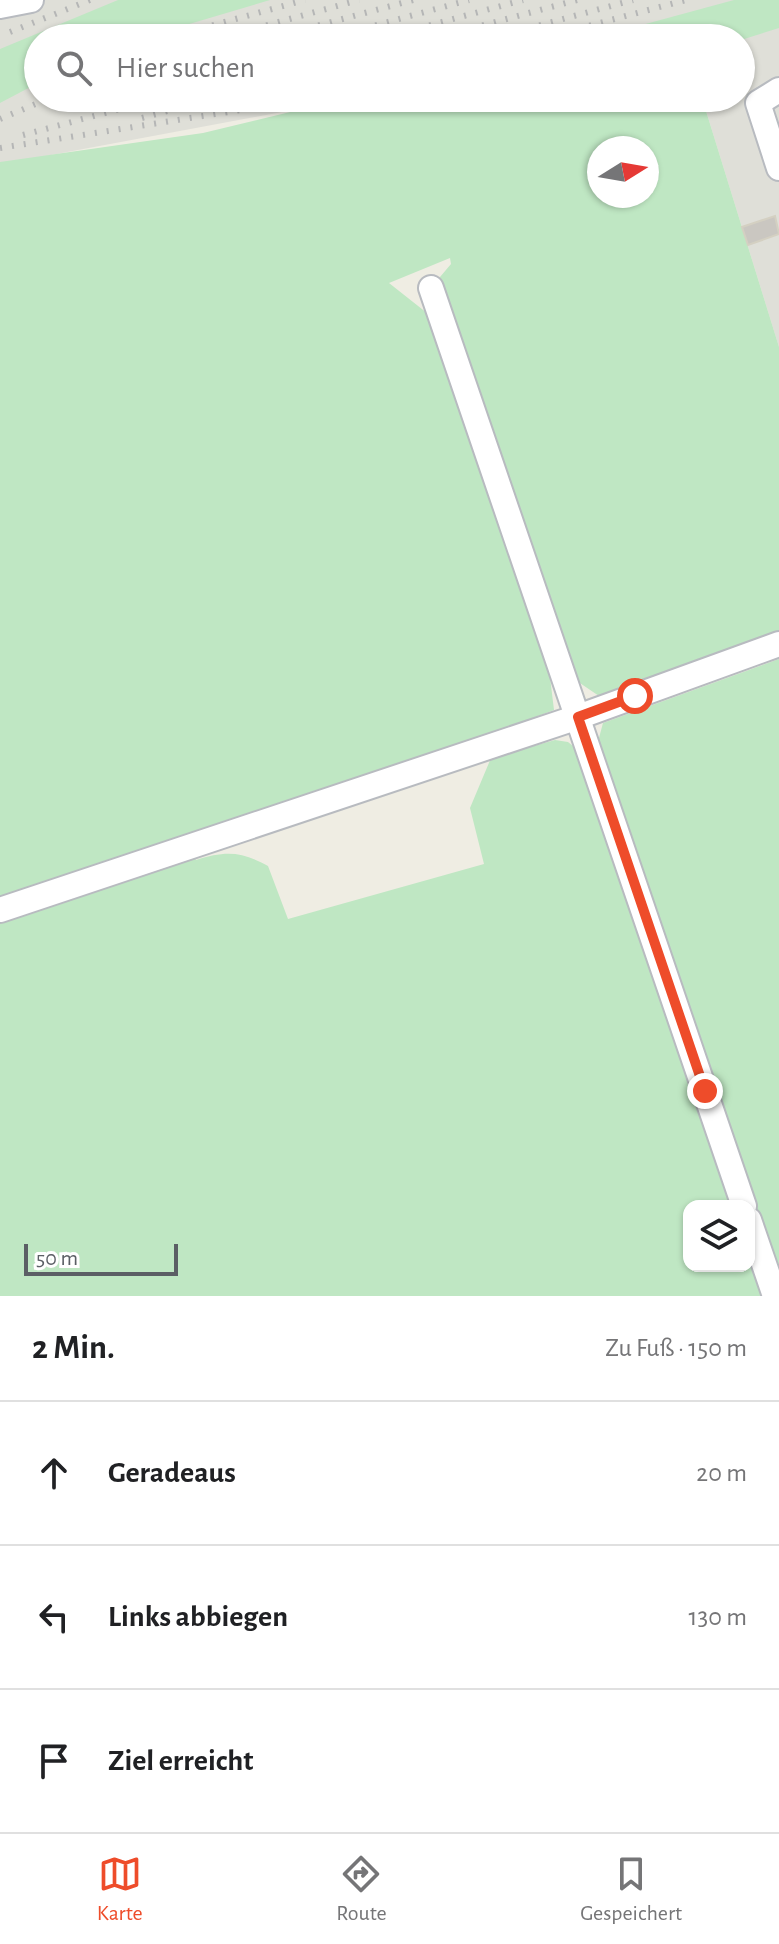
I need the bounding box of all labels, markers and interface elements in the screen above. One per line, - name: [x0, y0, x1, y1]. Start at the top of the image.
- search box: [24, 24, 755, 112]
- icon: search: [52, 46, 96, 90]
- text: Hier suchen: [116, 53, 255, 83]
- north arrow: [587, 136, 659, 208]
- route start: [617, 678, 653, 714]
- route end: [687, 1073, 723, 1109]
- map controls: [683, 1200, 755, 1272]
- button: layers: [683, 1200, 755, 1272]
- scale bar: [24, 1240, 178, 1276]
- text: 50 m: [36, 1247, 78, 1269]
- text: 2 Min.: [32, 1331, 115, 1365]
- text: Zu Fuß · 150 m: [605, 1335, 747, 1361]
- icon: ahead: [32, 1451, 76, 1495]
- text: Geradeaus: [108, 1458, 236, 1488]
- text: 20 m: [696, 1460, 747, 1486]
- icon: left: [32, 1595, 76, 1639]
- text: Links abbiegen: [108, 1602, 288, 1632]
- text: 130 m: [689, 1604, 747, 1630]
- icon: arrive: [32, 1739, 76, 1783]
- text: Ziel erreicht: [108, 1746, 253, 1776]
- tab: Karte: [97, 1852, 143, 1926]
- tab: Route: [336, 1852, 387, 1926]
- tab: Gespeichert: [580, 1852, 682, 1926]

